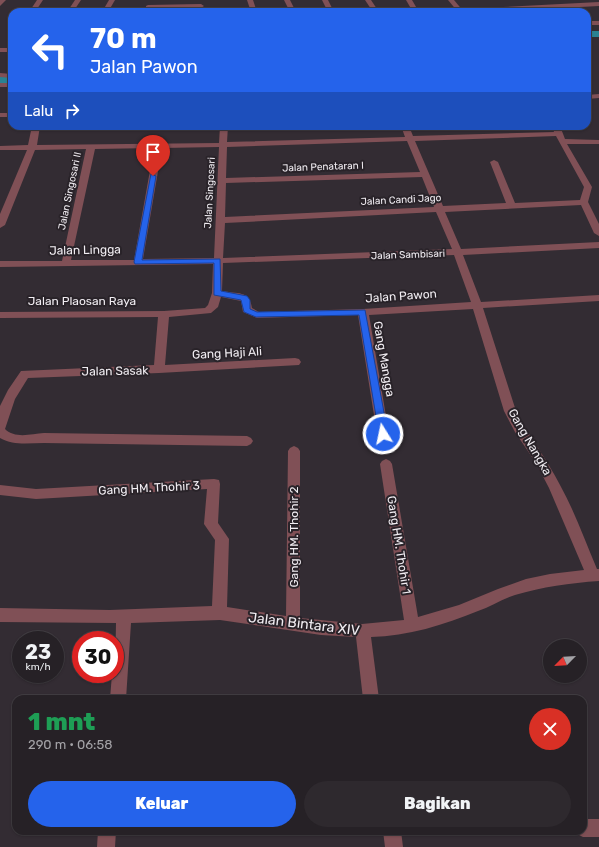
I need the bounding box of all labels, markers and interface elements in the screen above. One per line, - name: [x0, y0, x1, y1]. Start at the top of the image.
- text: 70 m: [90, 22, 157, 55]
- icon: left: [24, 24, 76, 76]
- text: Jalan Pawon: [90, 56, 198, 78]
- icon: right: [61, 100, 83, 122]
- text: Lalu: [24, 102, 53, 120]
- pin: [136, 135, 170, 176]
- icon: arrive: [142, 141, 164, 163]
- street label: Jalan Singosari II: [56, 151, 84, 231]
- street label: Jalan Singosari: [202, 157, 218, 229]
- street label: Jalan Penataran I: [282, 160, 364, 174]
- street label: Jalan Candi Jago: [360, 192, 442, 208]
- street label: Jalan Lingga: [49, 242, 121, 258]
- street label: Jalan Sambisari: [371, 248, 445, 262]
- street label: Jalan Pawon: [365, 287, 437, 305]
- street label: Jalan Plaosan Raya: [28, 294, 136, 308]
- street label: Gang Mangga: [370, 320, 398, 398]
- street label: Gang Haji Ali: [192, 344, 262, 362]
- street label: Jalan Sasak: [81, 363, 149, 379]
- street label: Gang Nangka: [505, 406, 555, 478]
- position arrow: [362, 413, 404, 455]
- street label: Gang HM. Thohir 3: [98, 478, 200, 498]
- street label: Gang HM. Thohir 2: [287, 486, 301, 588]
- street label: Gang HM. Thohir 1: [384, 495, 414, 595]
- street label: Jalan Bintara XIV: [247, 609, 361, 639]
- speed limit sign: 30: [72, 631, 124, 683]
- north arrow: [543, 639, 587, 683]
- map controls: [543, 639, 587, 683]
- text: 23: [25, 640, 51, 664]
- text: km/h: [26, 661, 50, 673]
- text: 1 mnt: [28, 708, 95, 736]
- button: close: [529, 708, 571, 750]
- text: 290 m · 06:58: [28, 737, 112, 752]
- button: Keluar: [28, 781, 296, 827]
- button: Bagikan: [304, 781, 571, 827]

